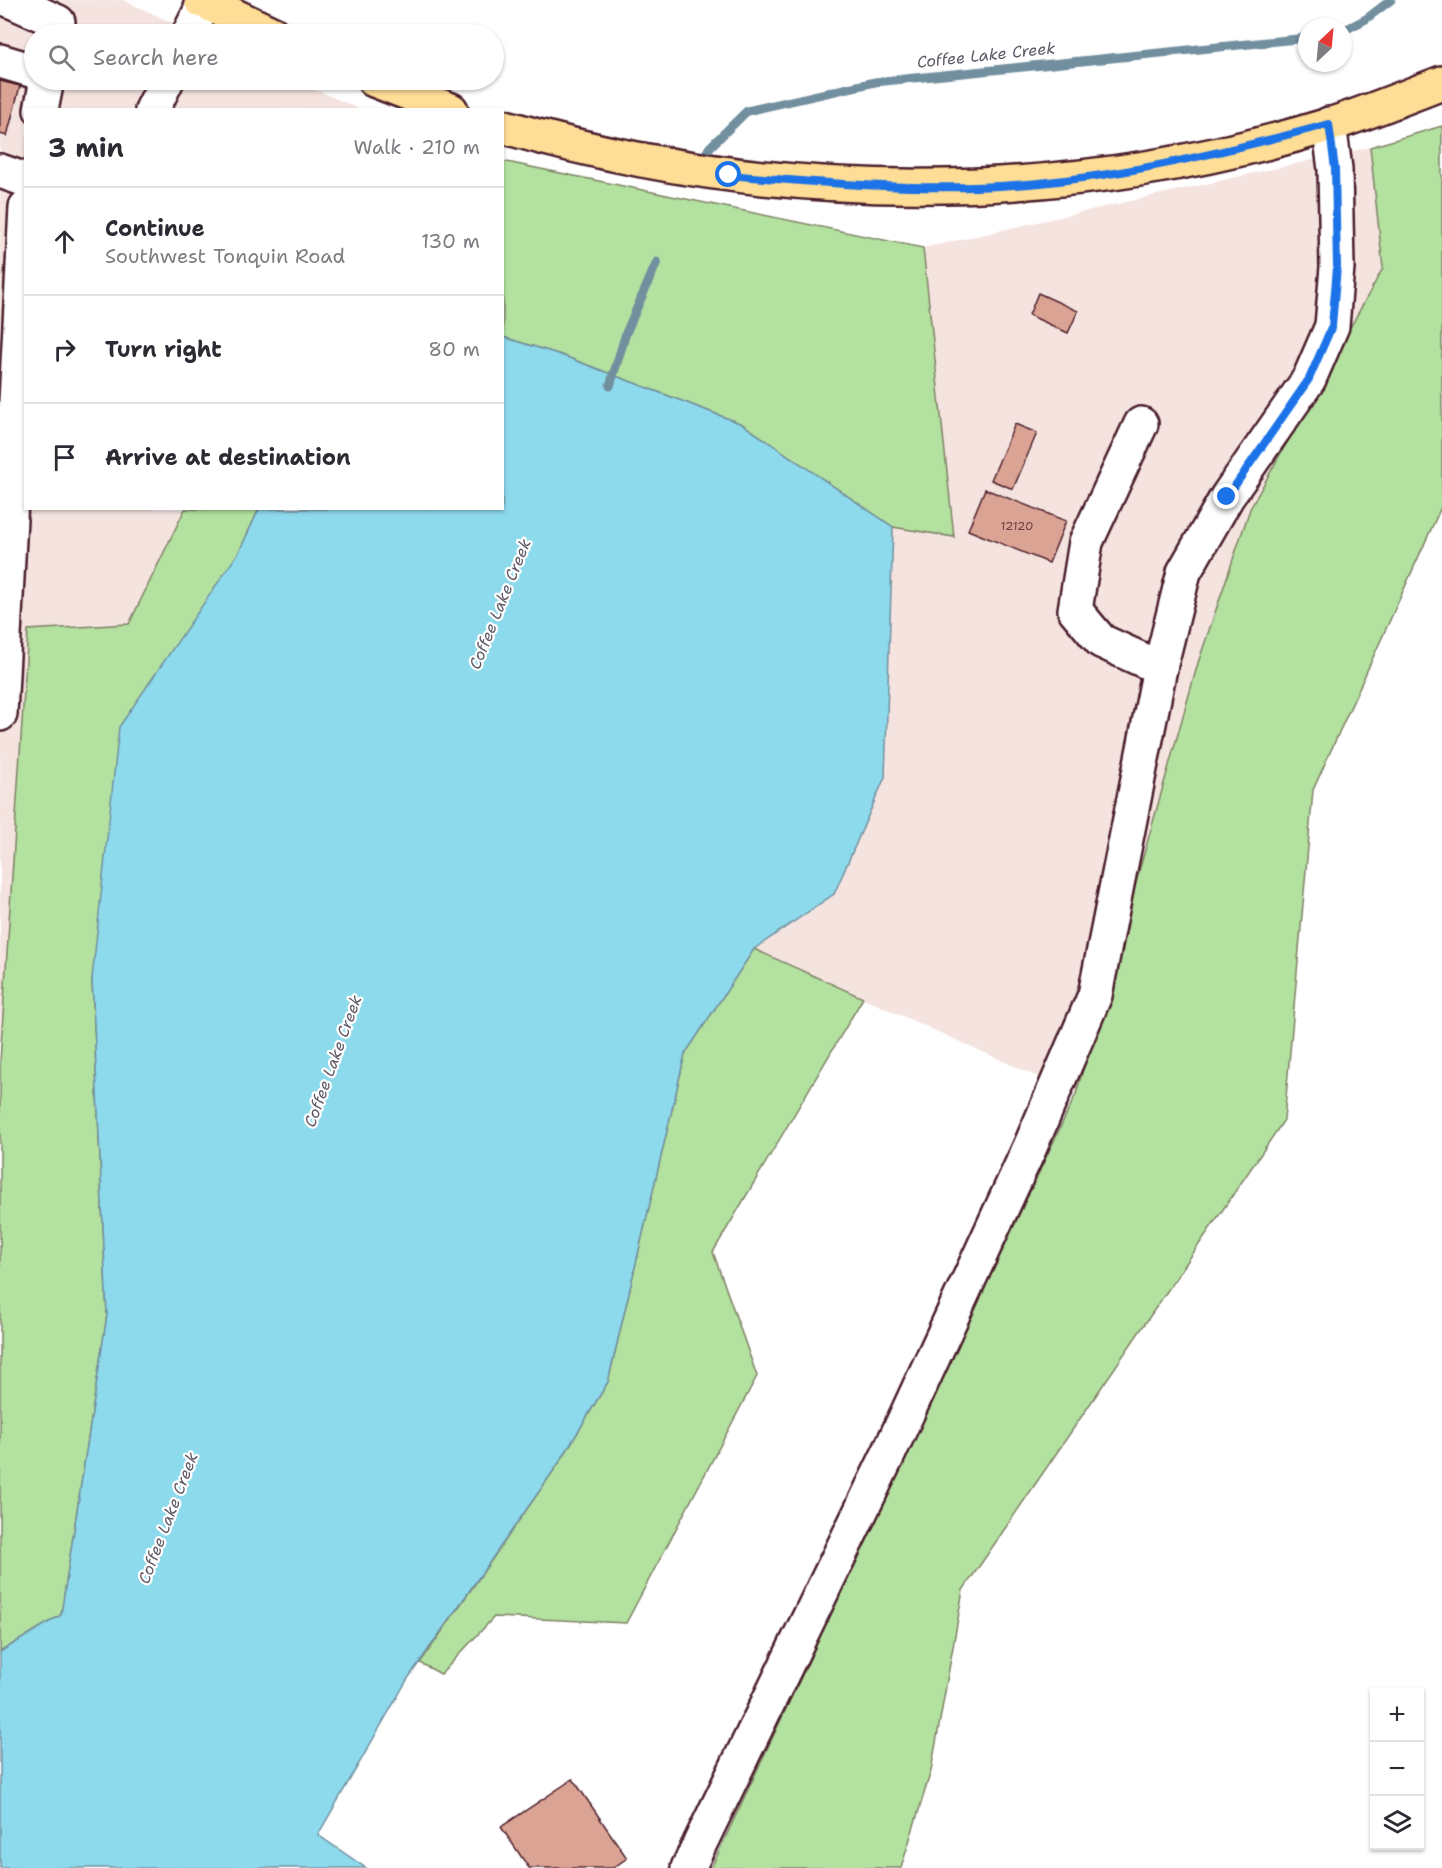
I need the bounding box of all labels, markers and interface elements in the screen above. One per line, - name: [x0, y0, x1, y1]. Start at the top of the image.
- north arrow: [1298, 18, 1352, 72]
- search box: [24, 24, 504, 90]
- water label: Coffee Lake Creek: [916, 37, 1056, 73]
- icon: search: [45, 41, 78, 74]
- text: Search here: [93, 43, 219, 72]
- text: 3 min: [48, 130, 124, 165]
- text: Walk · 210 m: [354, 134, 480, 160]
- route start: [715, 161, 741, 187]
- text: Continue: [105, 214, 205, 243]
- icon: ahead: [48, 225, 81, 258]
- text: 130 m: [421, 228, 480, 254]
- text: Southwest Tonquin Road: [105, 243, 345, 269]
- icon: right: [48, 333, 81, 366]
- text: Turn right: [105, 335, 222, 364]
- text: 80 m: [428, 336, 480, 362]
- icon: arrive: [48, 441, 81, 474]
- text: Arrive at destination: [105, 443, 351, 472]
- route end: [1213, 483, 1239, 509]
- house number: 12120: [1000, 518, 1034, 534]
- water label: Coffee Lake Creek: [464, 536, 536, 672]
- water label: Coffee Lake Creek: [299, 992, 367, 1130]
- water label: Coffee Lake Creek: [133, 1449, 203, 1587]
- map controls: [1370, 1688, 1424, 1850]
- button: +: [1370, 1688, 1424, 1742]
- button: −: [1370, 1742, 1424, 1796]
- button: layers: [1370, 1796, 1424, 1850]

